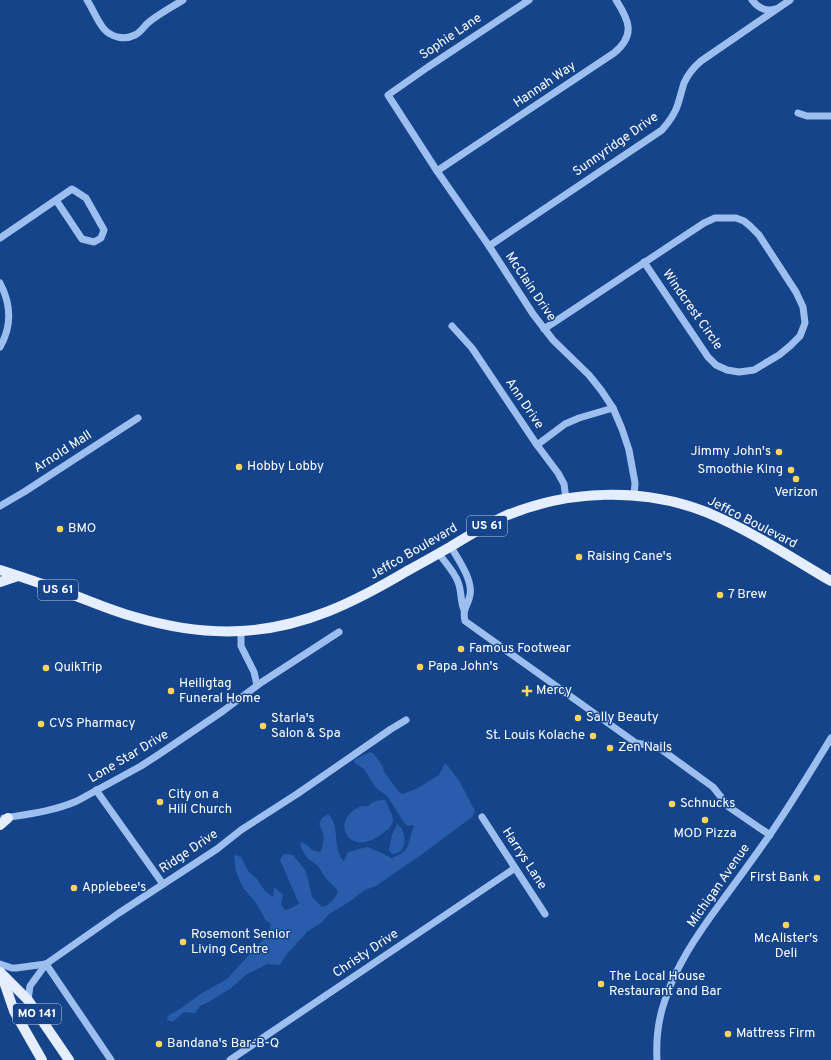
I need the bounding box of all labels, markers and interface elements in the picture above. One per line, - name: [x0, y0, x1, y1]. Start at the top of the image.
- street label: Sophie Lane: [417, 10, 485, 64]
- street label: Hannah Way: [511, 58, 579, 112]
- street label: Sunnyridge Drive: [570, 110, 662, 180]
- street label: McClain Drive: [501, 249, 559, 325]
- street label: Windcrest Circle: [658, 267, 726, 353]
- street label: Ann Drive: [501, 376, 547, 432]
- street label: Arnold Mall: [31, 427, 95, 477]
- place label: Jimmy John's: [690, 444, 771, 460]
- marker: Jimmy John's: [774, 447, 784, 457]
- place label: Hobby Lobby: [247, 459, 324, 475]
- marker: Hobby Lobby: [234, 462, 244, 472]
- place label: Smoothie King: [697, 462, 783, 478]
- marker: Smoothie King: [786, 465, 796, 475]
- marker: Verizon: [791, 474, 801, 484]
- place label: Verizon: [774, 485, 818, 501]
- street label: Jeffco Boulevard: [704, 493, 800, 553]
- road number: US 61: [467, 516, 507, 536]
- street label: Jeffco Boulevard: [367, 520, 461, 584]
- place label: BMO: [68, 521, 96, 537]
- marker: BMO: [55, 524, 65, 534]
- place label: Raising Cane's: [587, 549, 672, 565]
- marker: Raising Cane's: [574, 552, 584, 562]
- road number: US 61: [38, 580, 78, 600]
- place label: 7 Brew: [728, 587, 767, 603]
- marker: 7 Brew: [715, 590, 725, 600]
- place label: Famous Footwear: [469, 641, 571, 657]
- marker: Famous Footwear: [456, 644, 466, 654]
- place label: Papa John's: [428, 659, 498, 675]
- place label: QuikTrip: [54, 660, 102, 676]
- marker: Papa John's: [415, 662, 425, 672]
- marker: QuikTrip: [41, 663, 51, 673]
- place label: Heiligtag Funeral Home: [179, 676, 261, 707]
- place label: Mercy: [536, 683, 572, 699]
- marker: Mercy: [521, 685, 533, 697]
- marker: Heiligtag Funeral Home: [166, 686, 176, 696]
- place label: Sally Beauty: [586, 710, 659, 726]
- place label: Starla's Salon & Spa: [271, 711, 341, 742]
- marker: Sally Beauty: [573, 713, 583, 723]
- place label: CVS Pharmacy: [49, 716, 136, 732]
- marker: CVS Pharmacy: [36, 719, 46, 729]
- marker: Starla's Salon & Spa: [258, 721, 268, 731]
- street label: Lone Star Drive: [86, 727, 172, 787]
- place label: St. Louis Kolache: [485, 728, 585, 744]
- marker: St. Louis Kolache: [588, 731, 598, 741]
- place label: Zen Nails: [618, 740, 672, 756]
- marker: Zen Nails: [605, 743, 615, 753]
- place label: City on a Hill Church: [168, 787, 232, 818]
- place label: Schnucks: [680, 796, 735, 812]
- marker: City on a Hill Church: [155, 797, 165, 807]
- marker: Schnucks: [667, 799, 677, 809]
- marker: MOD Pizza: [700, 815, 710, 825]
- street label: Harrys Lane: [498, 825, 550, 893]
- place label: MOD Pizza: [673, 826, 737, 842]
- street label: Ridge Drive: [157, 827, 221, 877]
- street label: Michigan Avenue: [684, 841, 754, 931]
- place label: First Bank: [750, 870, 809, 886]
- marker: First Bank: [812, 873, 822, 883]
- place label: Applebee's: [82, 880, 146, 896]
- marker: Applebee's: [69, 883, 79, 893]
- marker: McAlister's Deli: [781, 920, 791, 930]
- street label: Christy Drive: [330, 926, 402, 982]
- place label: Rosemont Senior Living Centre: [191, 927, 291, 958]
- place label: McAlister's Deli: [754, 931, 818, 962]
- marker: Rosemont Senior Living Centre: [178, 937, 188, 947]
- place label: The Local House Restaurant and Bar: [609, 969, 722, 1000]
- marker: The Local House Restaurant and Bar: [596, 979, 606, 989]
- road number: MO 141: [13, 1004, 61, 1024]
- place label: Mattress Firm: [736, 1026, 815, 1042]
- marker: Mattress Firm: [723, 1029, 733, 1039]
- place label: Bandana's Bar-B-Q: [167, 1036, 279, 1052]
- marker: Bandana's Bar-B-Q: [154, 1039, 164, 1049]

